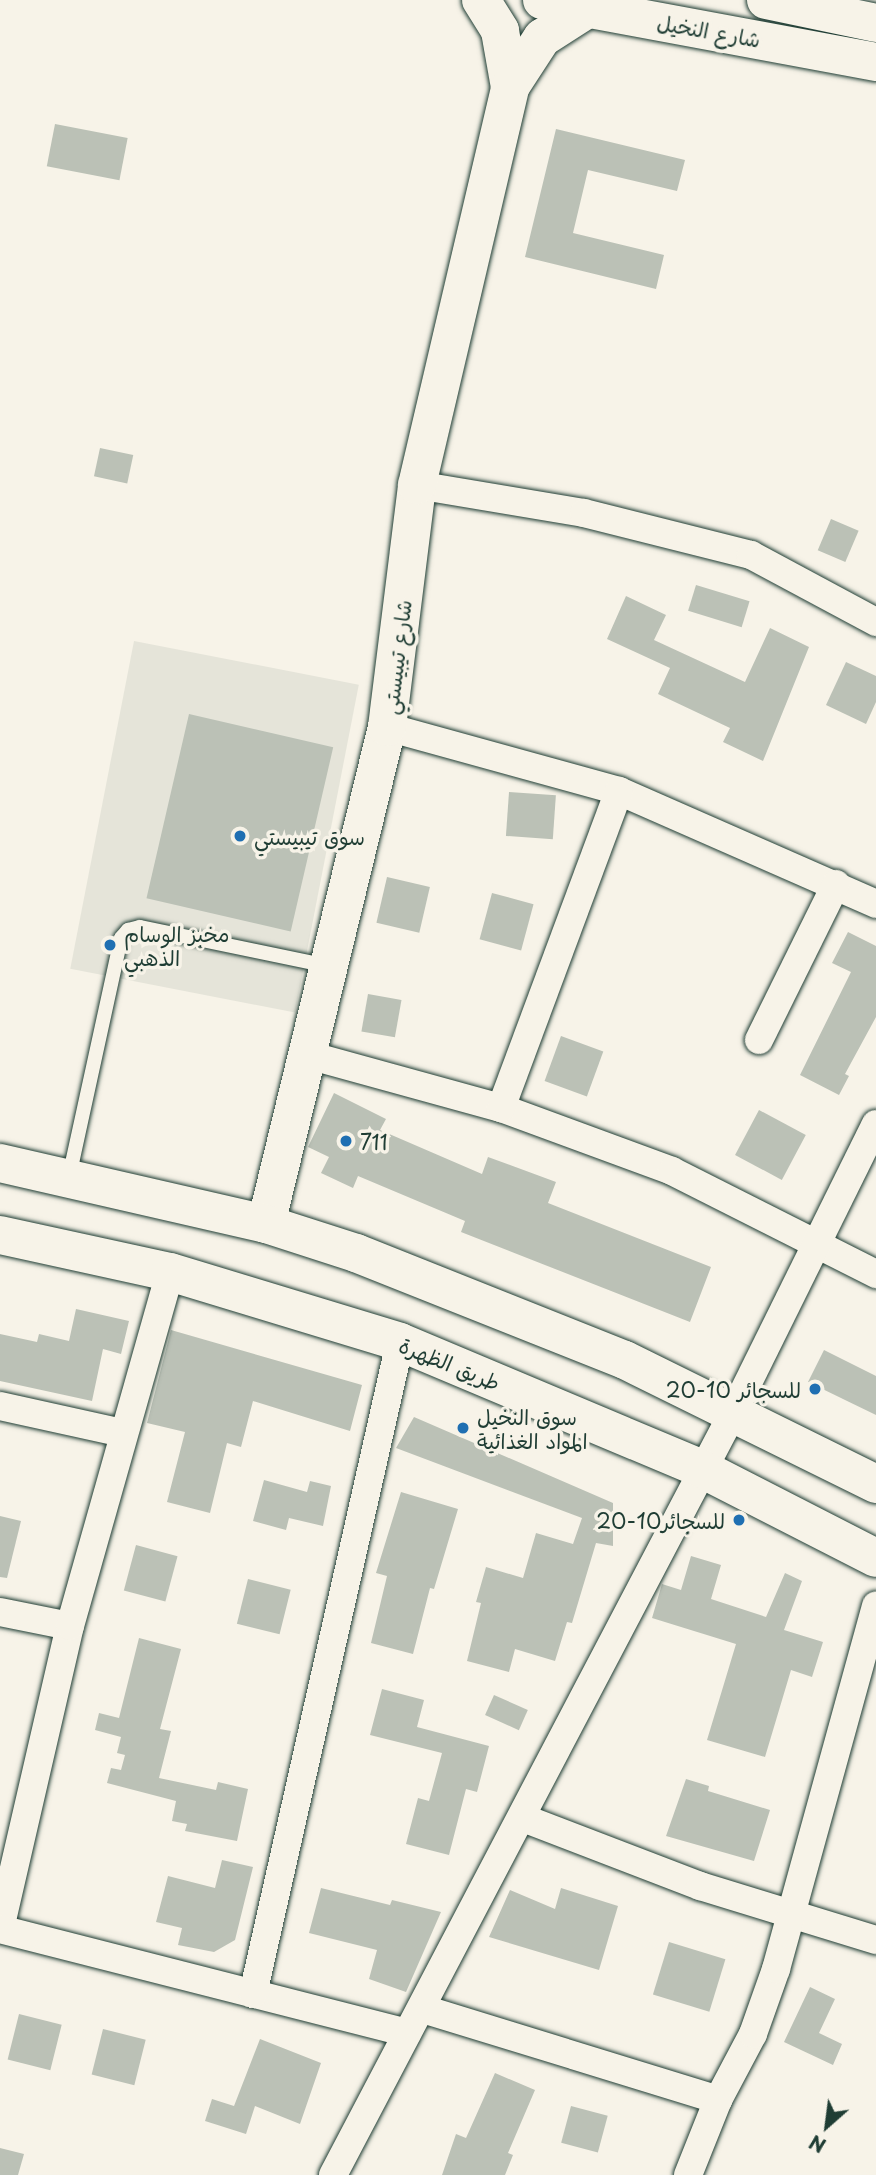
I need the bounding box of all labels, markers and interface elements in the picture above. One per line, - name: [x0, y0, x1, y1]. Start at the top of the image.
- street label: شارع النخيل: [655, 9, 763, 51]
- street label: شارع تيبيستي: [376, 598, 416, 716]
- place label: سوق تيبيستي: [254, 823, 365, 849]
- marker: سوق تيبيستي: [232, 828, 248, 844]
- place label: مخبز الوسام الذهبي: [124, 920, 230, 970]
- marker: مخبز الوسام الذهبي: [102, 937, 118, 953]
- place label: 711: [360, 1128, 388, 1154]
- marker: 711: [338, 1133, 354, 1149]
- street label: طريق الظهرة: [396, 1331, 504, 1395]
- place label: 20-10 للسجائر: [666, 1376, 801, 1402]
- marker: 20-10 للسجائر: [807, 1381, 823, 1397]
- place label: سوق النخيل المواد الغذائية: [477, 1403, 588, 1453]
- marker: سوق النخيل المواد الغذائية: [455, 1420, 471, 1436]
- place label: 20-10للسجائر: [596, 1507, 725, 1533]
- marker: 20-10للسجائر: [731, 1512, 747, 1528]
- north arrow: [792, 2091, 862, 2161]
- text: N: [804, 2129, 830, 2160]

